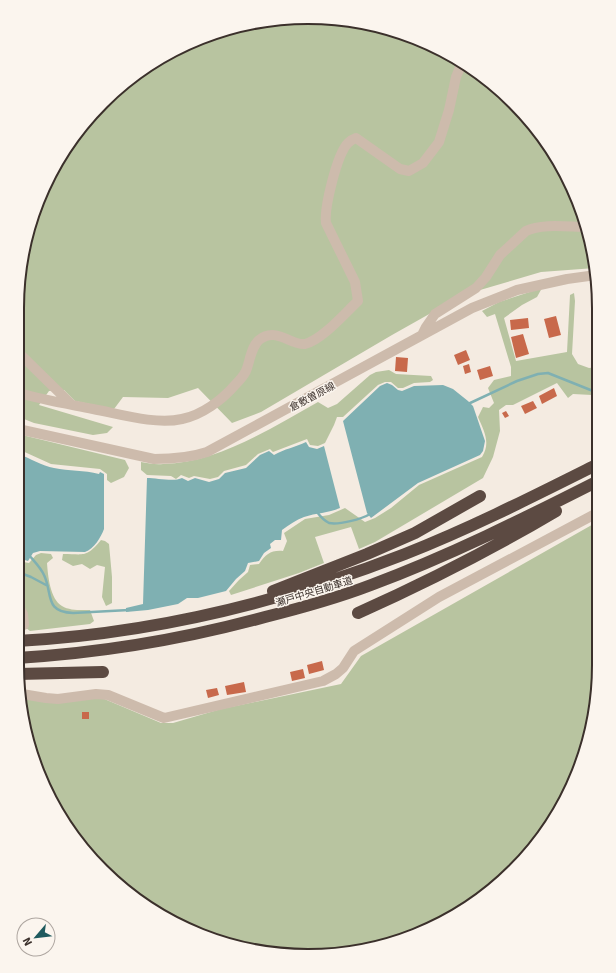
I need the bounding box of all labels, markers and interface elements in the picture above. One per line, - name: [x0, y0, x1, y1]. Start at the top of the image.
- street label: 倉敷曽原線: [288, 380, 337, 414]
- street label: 瀬戸中央自動車道: [274, 575, 354, 609]
- north arrow: [16, 917, 56, 957]
- text: N: [20, 935, 35, 948]

